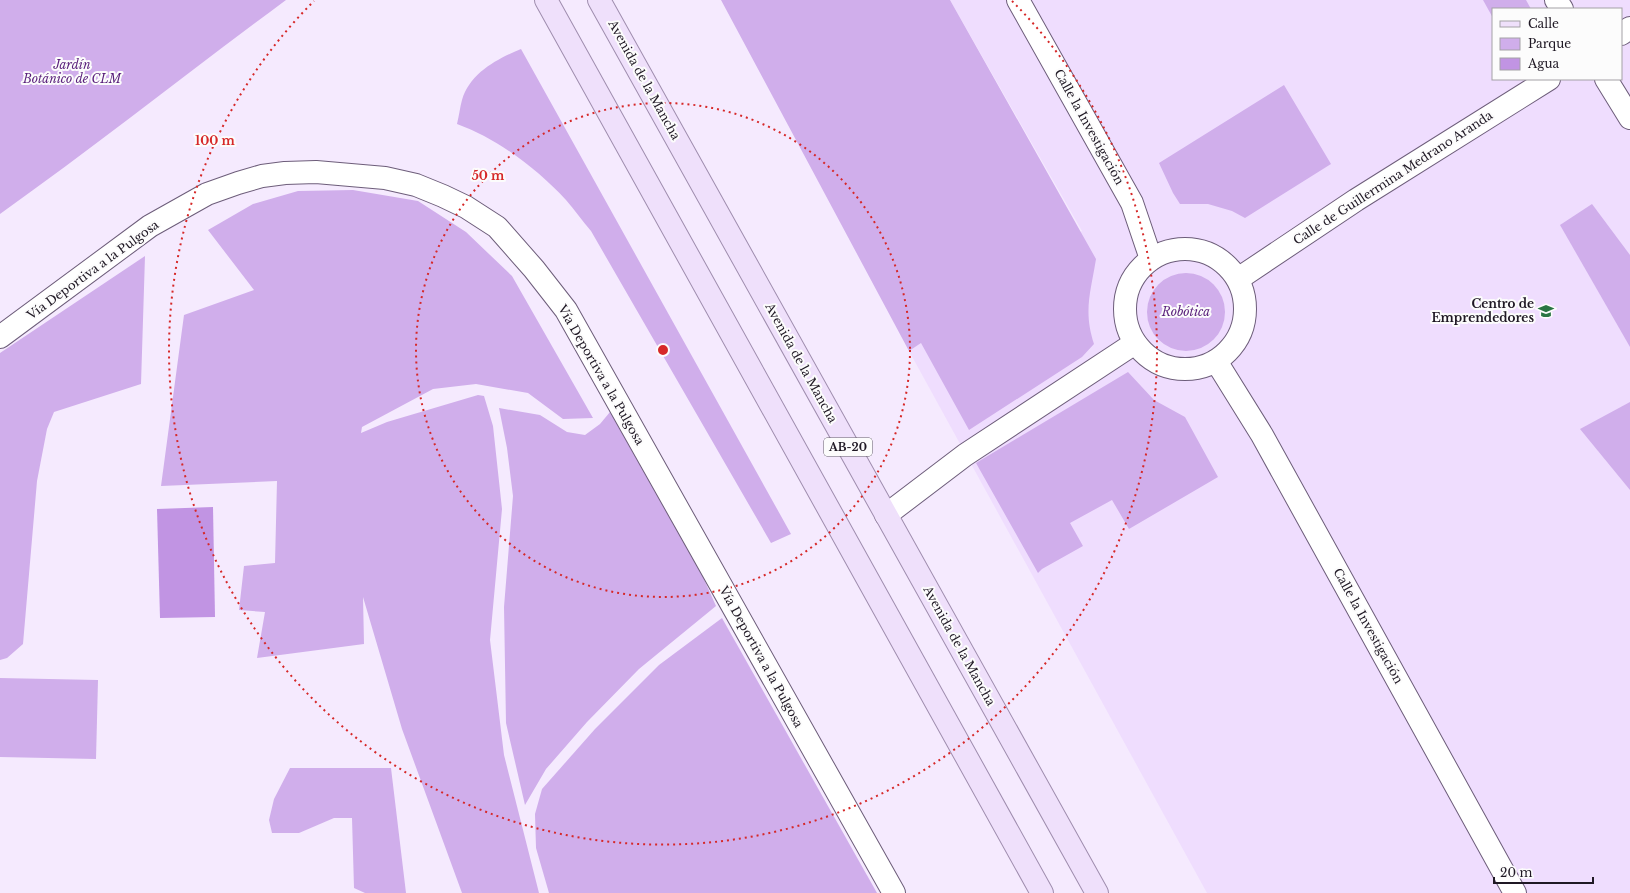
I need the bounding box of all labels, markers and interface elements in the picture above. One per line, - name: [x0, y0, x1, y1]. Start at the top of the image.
- legend: [1492, 8, 1622, 80]
- street label: Avenida de la Mancha: [605, 16, 684, 143]
- text: Calle: [1528, 16, 1559, 31]
- text: Parque: [1528, 36, 1571, 51]
- text: Agua: [1527, 56, 1559, 71]
- park label: Jardín Botánico de CLM: [22, 57, 122, 86]
- street label: Calle la Investigación: [1051, 66, 1127, 187]
- street label: Calle de Guillermina Medrano Aranda: [1290, 107, 1496, 248]
- text: 100 m: [195, 133, 236, 148]
- text: 50 m: [472, 168, 505, 183]
- street label: Vía Deportiva a la Pulgosa: [23, 217, 162, 323]
- place label: Centro de Emprendedores: [1431, 296, 1534, 325]
- street label: Avenida de la Mancha: [762, 299, 841, 426]
- street label: Vía Deportiva a la Pulgosa: [555, 301, 648, 448]
- school or university icon: Centro de Emprendedores: [1537, 302, 1555, 320]
- park label: Robótica: [1161, 304, 1210, 319]
- centre of rings: [656, 343, 670, 357]
- road number: AB-20: [824, 438, 872, 456]
- street label: Calle la Investigación: [1330, 565, 1406, 686]
- street label: Avenida de la Mancha: [920, 582, 999, 709]
- street label: Vía Deportiva a la Pulgosa: [716, 583, 807, 730]
- scale bar: [1494, 859, 1593, 885]
- text: 20 m: [1500, 865, 1532, 880]

